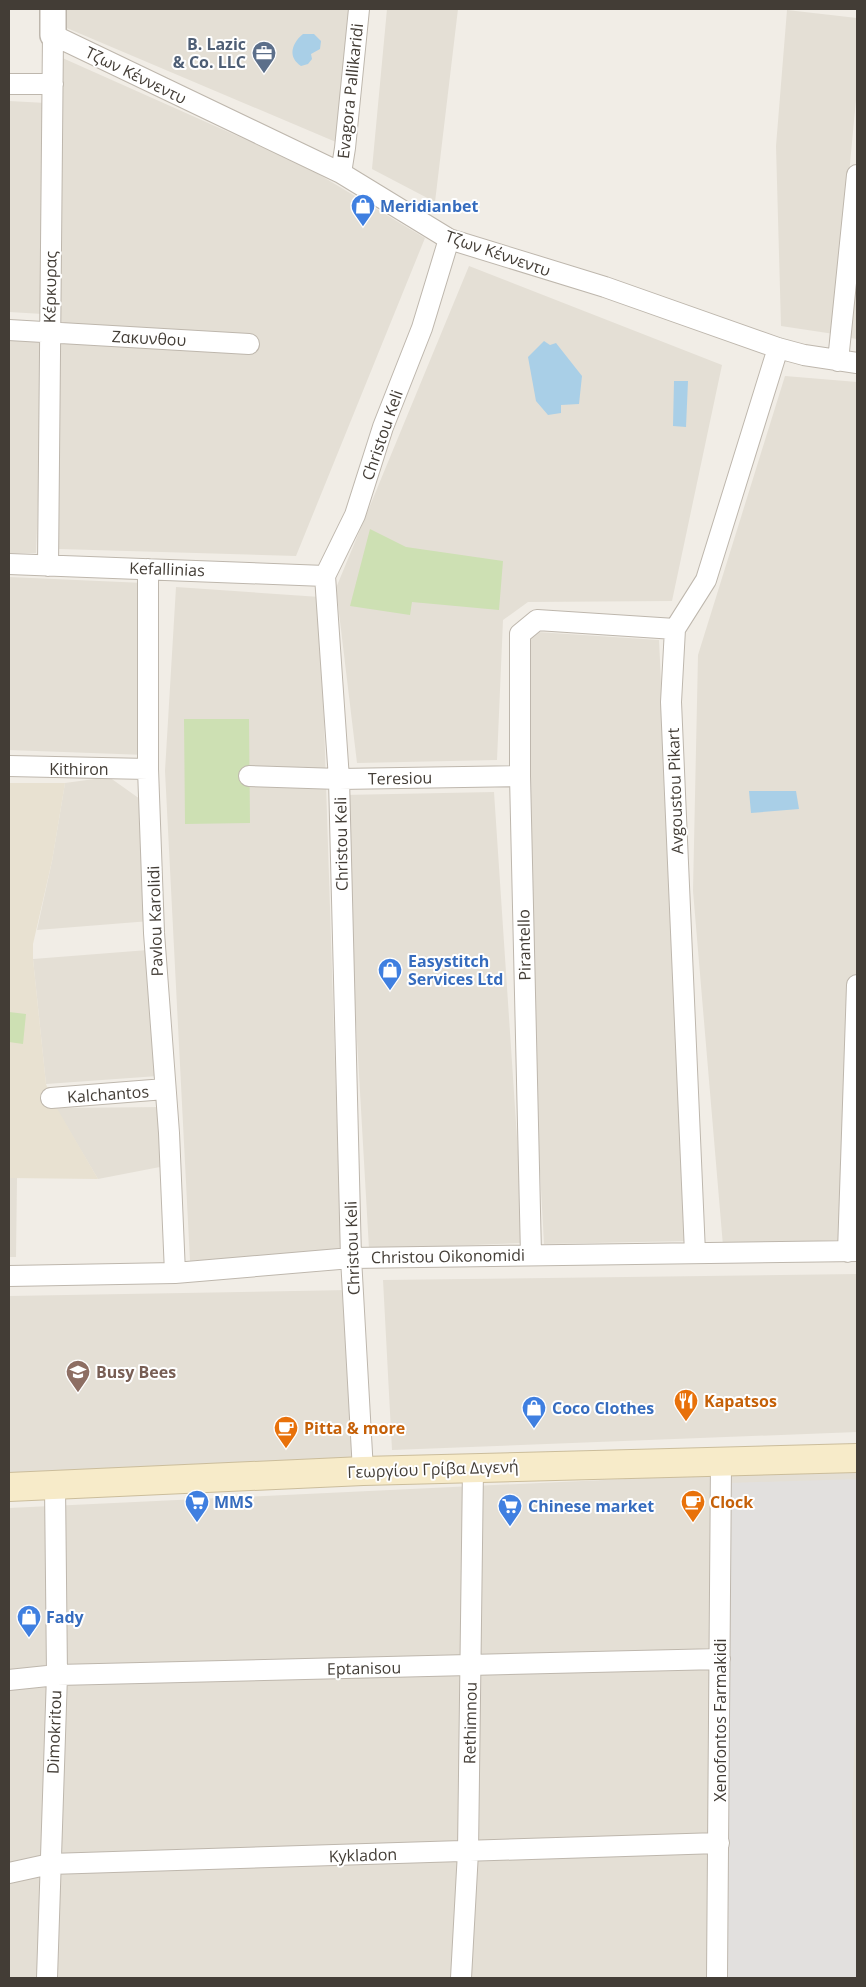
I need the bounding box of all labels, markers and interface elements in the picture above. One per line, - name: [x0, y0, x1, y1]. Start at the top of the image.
- street label: Evagora Pallikaridi: [332, 22, 368, 160]
- place label: B. Lazic & Co. LLC: [173, 33, 246, 73]
- office icon: B. Lazic & Co. LLC: [251, 40, 277, 74]
- street label: Τζων Κέννεντυ: [82, 41, 190, 109]
- shop icon: Meridianbet: [350, 193, 376, 227]
- place label: Meridianbet: [380, 195, 478, 217]
- street label: Τζων Κέννεντυ: [442, 225, 554, 281]
- street label: Κέρκυρας: [38, 250, 62, 323]
- street label: Ζακυνθου: [111, 325, 187, 351]
- street label: Christou Keli: [356, 387, 408, 483]
- street label: Kefallinias: [129, 557, 205, 581]
- street label: Avgoustou Pikart: [662, 727, 688, 855]
- street label: Kithiron: [49, 758, 109, 780]
- street label: Teresiou: [368, 766, 432, 790]
- street label: Christou Keli: [329, 797, 353, 891]
- street label: Pavlou Karolidi: [142, 865, 168, 977]
- street label: Pirantello: [512, 909, 536, 981]
- place label: Easystitch Services Ltd: [408, 950, 503, 990]
- shop icon: Easystitch Services Ltd: [377, 957, 403, 991]
- street label: Kalchantos: [66, 1080, 150, 1108]
- street label: Christou Keli: [339, 1201, 365, 1295]
- street label: Christou Oikonomidi: [371, 1244, 525, 1268]
- school or university icon: Busy Bees: [65, 1359, 91, 1393]
- place label: Busy Bees: [96, 1361, 176, 1383]
- restaurant icon: Kapatsos: [673, 1388, 699, 1422]
- place label: Kapatsos: [704, 1390, 777, 1412]
- shop icon: Coco Clothes: [521, 1395, 547, 1429]
- place label: Coco Clothes: [552, 1397, 654, 1419]
- cafe icon: Pitta & more: [273, 1415, 299, 1449]
- place label: Pitta & more: [304, 1417, 405, 1439]
- street label: Γεωργίου Γρίβα Διγενή: [347, 1455, 519, 1483]
- supermarket icon: MMS: [184, 1489, 210, 1523]
- cafe icon: Clock: [680, 1489, 706, 1523]
- place label: MMS: [214, 1491, 253, 1513]
- place label: Clock: [710, 1491, 753, 1513]
- supermarket icon: Chinese market: [497, 1493, 523, 1527]
- place label: Chinese market: [528, 1495, 654, 1517]
- shop icon: Fady: [16, 1604, 42, 1638]
- place label: Fady: [46, 1606, 85, 1628]
- street label: Xenofontos Farmakidi: [709, 1638, 731, 1802]
- street label: Eptanisou: [327, 1656, 401, 1680]
- street label: Rethimnou: [458, 1682, 482, 1764]
- street label: Dimokritou: [42, 1690, 66, 1774]
- street label: Kykladon: [328, 1843, 398, 1867]

